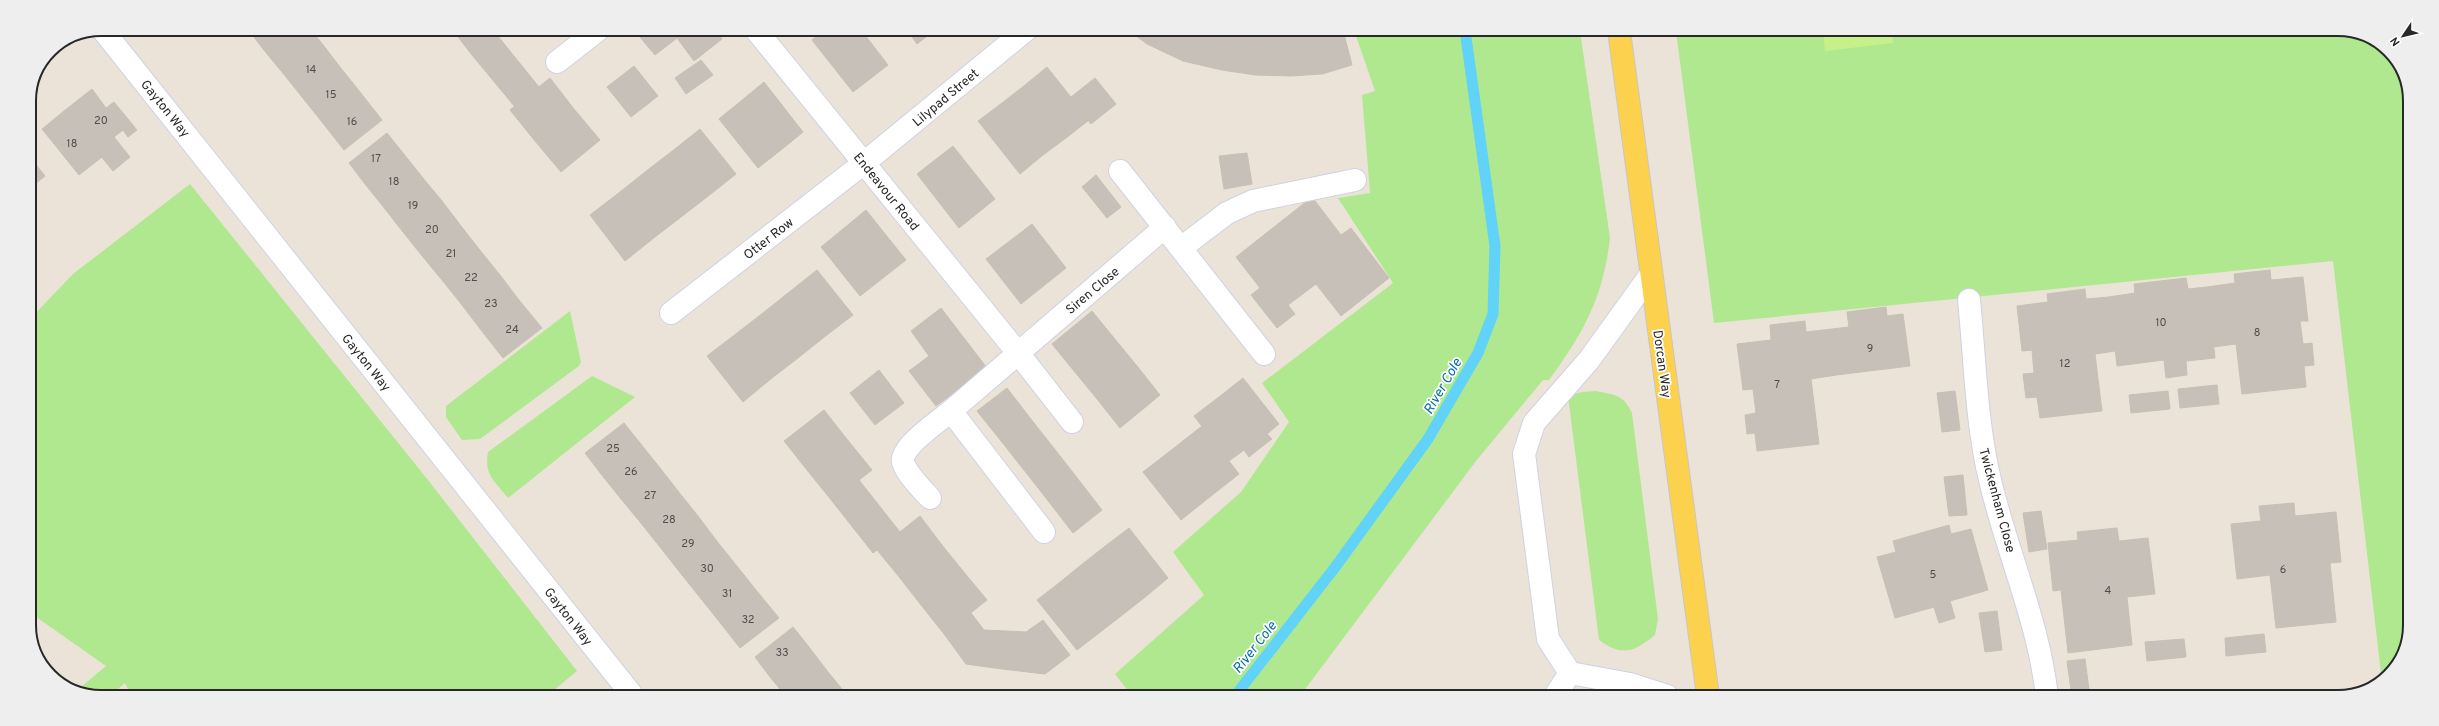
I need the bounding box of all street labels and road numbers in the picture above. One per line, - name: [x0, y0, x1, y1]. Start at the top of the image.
- street label: Lilypad Street: [910, 66, 983, 131]
- street label: Gayton Way: [136, 77, 192, 141]
- street label: Endeavour Road: [849, 150, 922, 234]
- street label: Otter Row: [741, 215, 797, 264]
- street label: Siren Close: [1063, 264, 1123, 319]
- street label: Dorcan Way: [1648, 329, 1674, 399]
- street label: Gayton Way: [337, 331, 393, 395]
- street label: Twickenham Close: [1974, 447, 2018, 554]
- street label: Gayton Way: [540, 585, 595, 649]

